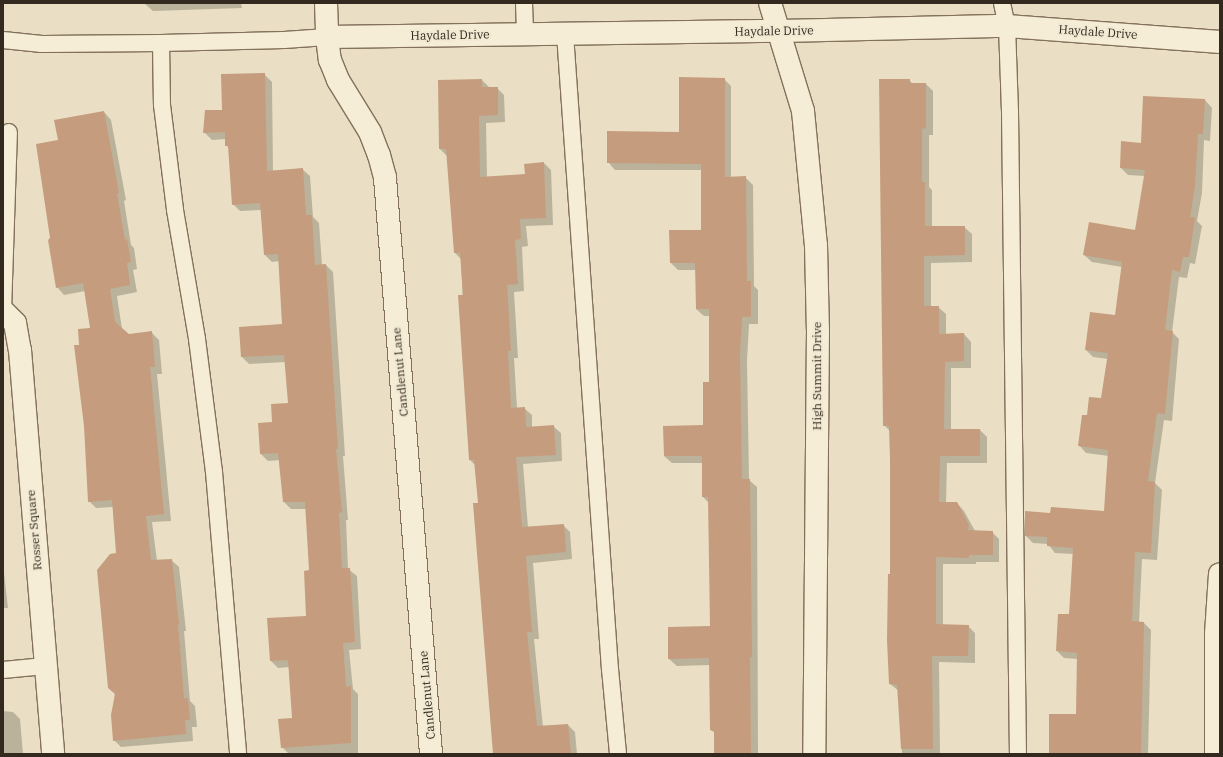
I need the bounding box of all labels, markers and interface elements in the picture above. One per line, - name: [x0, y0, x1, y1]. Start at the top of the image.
- street label: Haydale Drive: [1058, 22, 1138, 42]
- street label: Haydale Drive: [734, 23, 814, 39]
- street label: Haydale Drive: [410, 27, 490, 43]
- street label: High Summit Drive: [810, 322, 824, 430]
- street label: Candlenut Lane: [389, 327, 411, 417]
- street label: Rosser Square: [23, 489, 45, 571]
- street label: Candlenut Lane: [416, 650, 438, 740]

